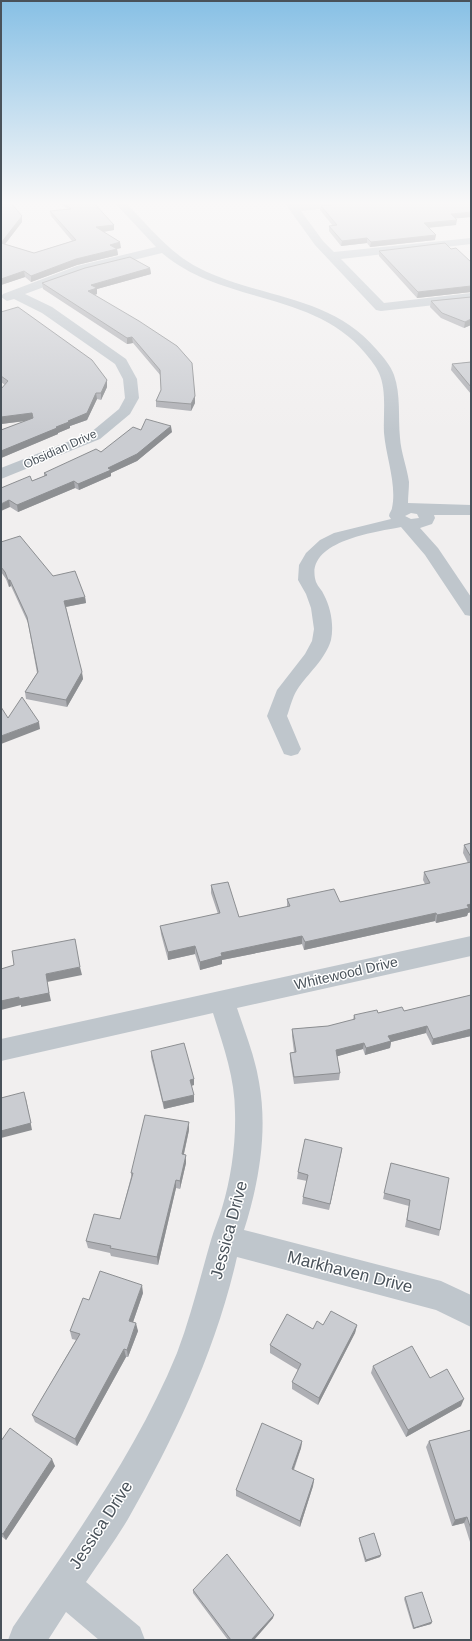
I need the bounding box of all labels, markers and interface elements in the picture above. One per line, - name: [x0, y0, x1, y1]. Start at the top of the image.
- street label: Obsidian Drive: [21, 426, 99, 471]
- street label: Whitewood Drive: [293, 953, 400, 993]
- street label: Jessica Drive: [207, 1179, 251, 1281]
- street label: Markhaven Drive: [285, 1247, 415, 1297]
- street label: Jessica Drive: [66, 1477, 136, 1573]

